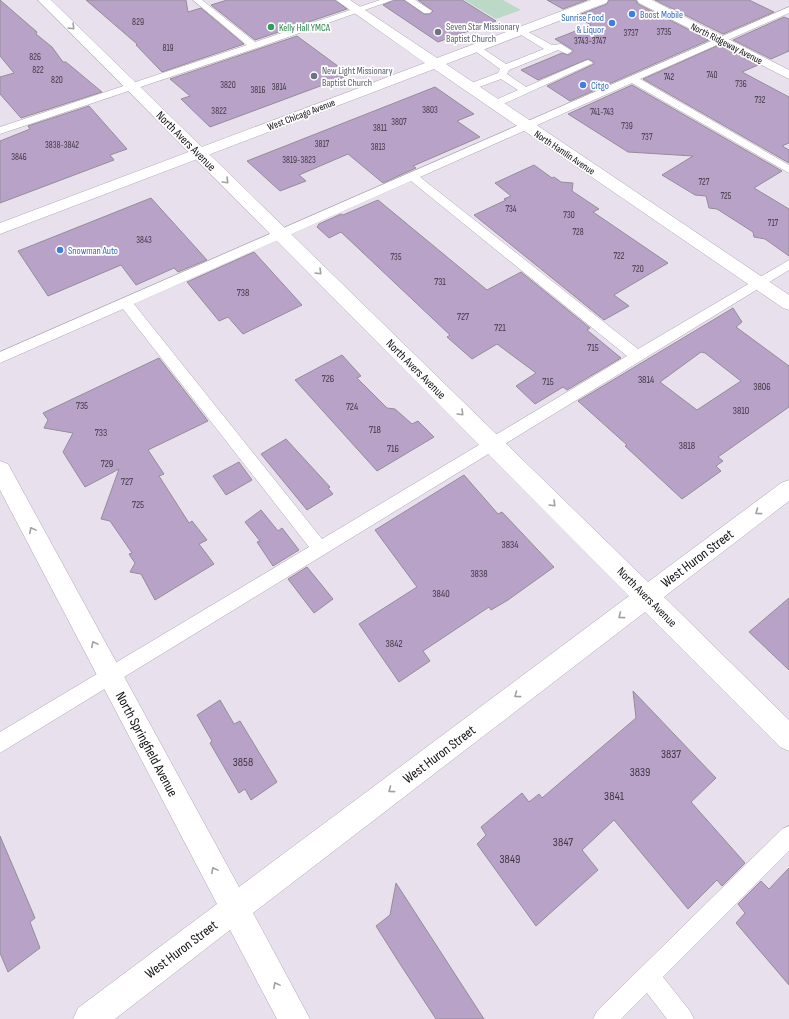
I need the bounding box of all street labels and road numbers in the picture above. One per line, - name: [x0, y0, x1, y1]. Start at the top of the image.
- street label: North Ridgeway Avenue: [689, 21, 764, 67]
- street label: West Chicago Avenue: [266, 97, 337, 133]
- street label: North Avers Avenue: [153, 108, 219, 175]
- street label: North Hamlin Avenue: [532, 128, 597, 178]
- street label: North Avers Avenue: [383, 336, 449, 403]
- street label: West Huron Street: [658, 526, 737, 591]
- street label: North Avers Avenue: [614, 564, 680, 631]
- street label: North Springfield Avenue: [112, 689, 181, 800]
- street label: West Huron Street: [400, 722, 479, 787]
- street label: West Huron Street: [142, 917, 221, 982]

